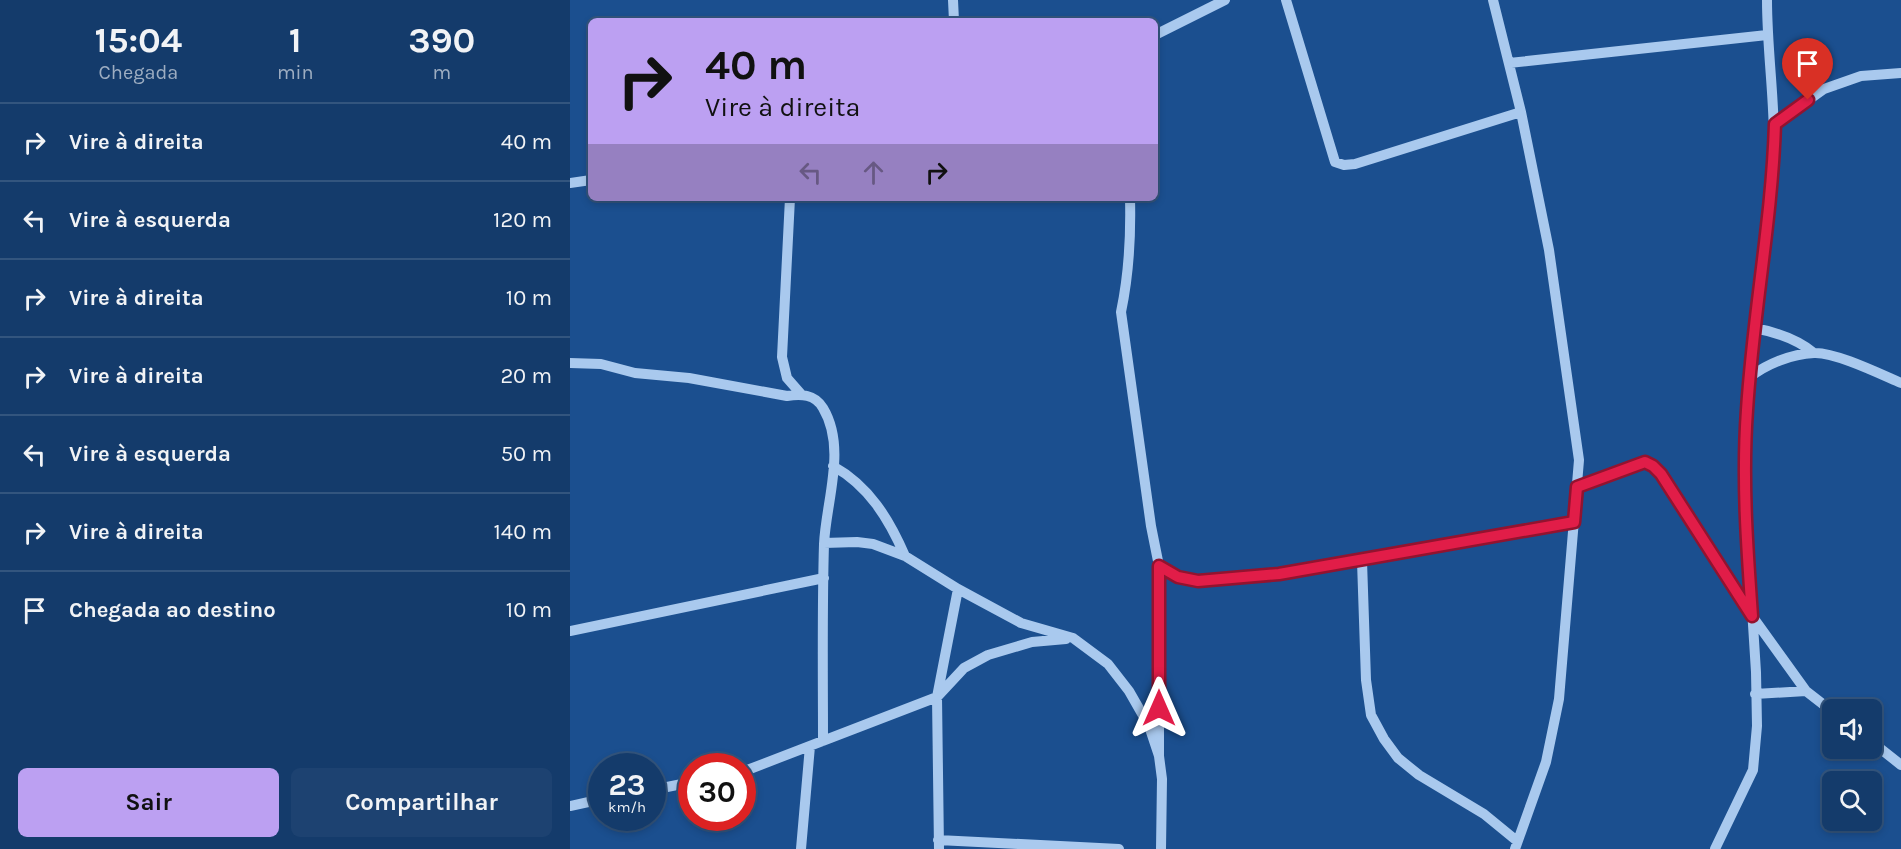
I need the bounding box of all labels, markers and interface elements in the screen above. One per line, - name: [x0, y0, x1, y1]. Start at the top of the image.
- text: 15:04: [95, 19, 182, 61]
- text: 1: [289, 19, 302, 61]
- text: 390: [408, 19, 475, 61]
- pin: [1782, 38, 1833, 100]
- text: 40 m: [705, 40, 807, 90]
- icon: right: [606, 42, 684, 120]
- icon: arrive: [1791, 47, 1824, 80]
- text: Chegada: [99, 61, 178, 84]
- text: min: [277, 61, 314, 84]
- text: m: [432, 61, 451, 84]
- text: Vire à direita: [705, 91, 860, 123]
- icon: right: [18, 126, 51, 159]
- text: Vire à direita: [69, 129, 204, 155]
- text: 40 m: [501, 129, 552, 155]
- icon: left: [794, 156, 827, 189]
- icon: ahead: [857, 156, 890, 189]
- icon: right: [920, 156, 953, 189]
- icon: left: [18, 204, 51, 237]
- text: Vire à esquerda: [69, 207, 231, 233]
- text: 120 m: [493, 207, 552, 233]
- icon: right: [18, 282, 51, 315]
- text: Vire à direita: [69, 285, 204, 311]
- text: 10 m: [506, 285, 552, 311]
- icon: right: [18, 360, 51, 393]
- text: Vire à direita: [69, 363, 204, 389]
- text: 20 m: [500, 363, 552, 389]
- icon: left: [18, 438, 51, 471]
- text: Vire à esquerda: [69, 441, 231, 467]
- text: 50 m: [501, 441, 552, 467]
- icon: right: [18, 516, 51, 549]
- text: Vire à direita: [69, 519, 204, 545]
- text: 140 m: [494, 519, 552, 545]
- icon: arrive: [18, 594, 51, 627]
- text: Chegada ao destino: [69, 597, 276, 623]
- text: 10 m: [506, 597, 552, 623]
- position arrow: [1127, 676, 1191, 740]
- map controls: [1822, 699, 1882, 831]
- button: sound: [1822, 699, 1882, 759]
- speed limit sign: 30: [678, 753, 756, 831]
- text: 23: [609, 767, 645, 803]
- button: Sair: [18, 768, 279, 837]
- button: Compartilhar: [291, 768, 552, 837]
- button: search: [1822, 771, 1882, 831]
- text: km/h: [608, 798, 646, 816]

